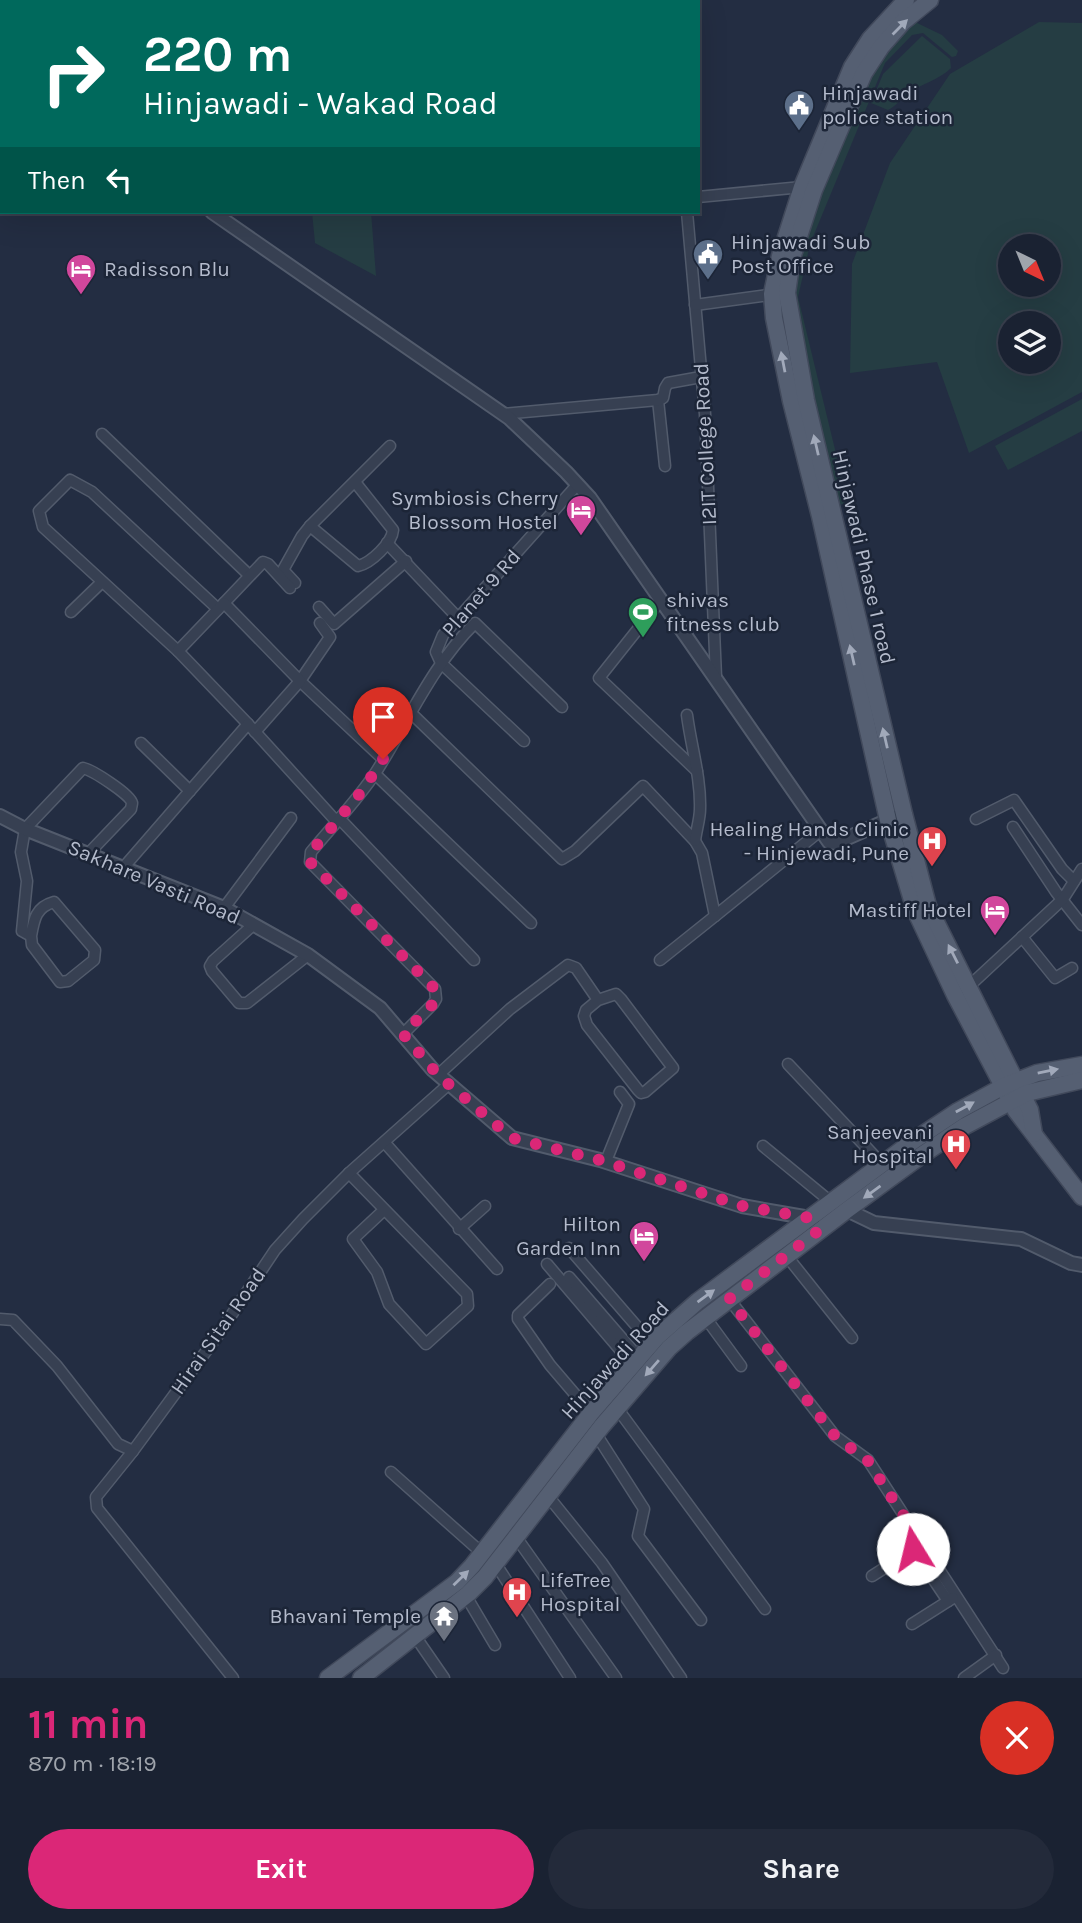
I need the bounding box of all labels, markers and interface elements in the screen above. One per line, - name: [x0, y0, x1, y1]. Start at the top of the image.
- one-way arrow: [891, 19, 908, 35]
- text: 220 m: [143, 26, 292, 83]
- icon: right: [28, 28, 119, 119]
- place label: Hinjawadi police station: [822, 81, 953, 129]
- text: Hinjawadi - Wakad Road: [143, 85, 498, 122]
- public building icon: Hinjawadi police station: [782, 88, 816, 132]
- icon: left: [100, 161, 138, 199]
- text: Then: [28, 165, 86, 196]
- place label: Hinjawadi Sub Post Office: [731, 230, 870, 278]
- north arrow: [998, 234, 1060, 298]
- map controls: [998, 234, 1061, 374]
- public building icon: Hinjawadi Sub Post Office: [691, 237, 725, 281]
- hotel icon: Radisson Blu: [64, 252, 98, 296]
- place label: Radisson Blu: [104, 257, 230, 281]
- button: layers: [998, 311, 1061, 374]
- one-way arrow: [778, 351, 789, 373]
- street label: I2IT College Road: [689, 362, 721, 526]
- one-way arrow: [810, 434, 821, 456]
- street label: Hinjawadi Phase 1 road: [828, 447, 900, 667]
- place label: Symbiosis Cherry Blossom Hostel: [391, 486, 558, 534]
- hotel icon: Symbiosis Cherry Blossom Hostel: [564, 493, 598, 537]
- street label: Planet 9 Rd: [437, 544, 525, 642]
- place label: shivas fitness club: [666, 588, 780, 636]
- sports icon: shivas fitness club: [626, 595, 660, 639]
- one-way arrow: [846, 644, 857, 666]
- pin: [353, 687, 413, 759]
- icon: arrive: [364, 698, 402, 736]
- one-way arrow: [880, 727, 891, 749]
- place label: Healing Hands Clinic - Hinjewadi, Pune: [709, 817, 909, 865]
- hospital icon: Healing Hands Clinic - Hinjewadi, Pune: [915, 824, 949, 868]
- street label: Sakhare Vasti Road: [64, 835, 244, 929]
- hotel icon: Mastiff Hotel: [978, 893, 1012, 937]
- place label: Mastiff Hotel: [848, 898, 972, 922]
- one-way arrow: [947, 944, 959, 964]
- one-way arrow: [1037, 1066, 1059, 1077]
- one-way arrow: [955, 1101, 975, 1113]
- place label: Sanjeevani Hospital: [827, 1120, 933, 1168]
- hospital icon: Sanjeevani Hospital: [939, 1127, 973, 1171]
- one-way arrow: [863, 1184, 881, 1198]
- place label: Hilton Garden Inn: [516, 1212, 621, 1260]
- hotel icon: Hilton Garden Inn: [627, 1219, 661, 1263]
- street label: Hirai Sitai Road: [166, 1263, 270, 1399]
- one-way arrow: [696, 1289, 715, 1303]
- street label: Hinjawadi Road: [556, 1296, 674, 1424]
- one-way arrow: [645, 1359, 660, 1376]
- position arrow: [876, 1512, 950, 1586]
- place label: LifeTree Hospital: [540, 1568, 620, 1616]
- one-way arrow: [452, 1570, 469, 1586]
- hospital icon: LifeTree Hospital: [500, 1575, 534, 1619]
- temple icon: Bhavani Temple: [427, 1599, 461, 1643]
- place label: Bhavani Temple: [269, 1604, 421, 1628]
- text: 11 min: [28, 1699, 148, 1749]
- button: close: [980, 1701, 1054, 1775]
- text: 870 m · 18:19: [28, 1750, 157, 1777]
- button: Exit: [28, 1829, 534, 1909]
- button: Share: [548, 1829, 1054, 1909]

